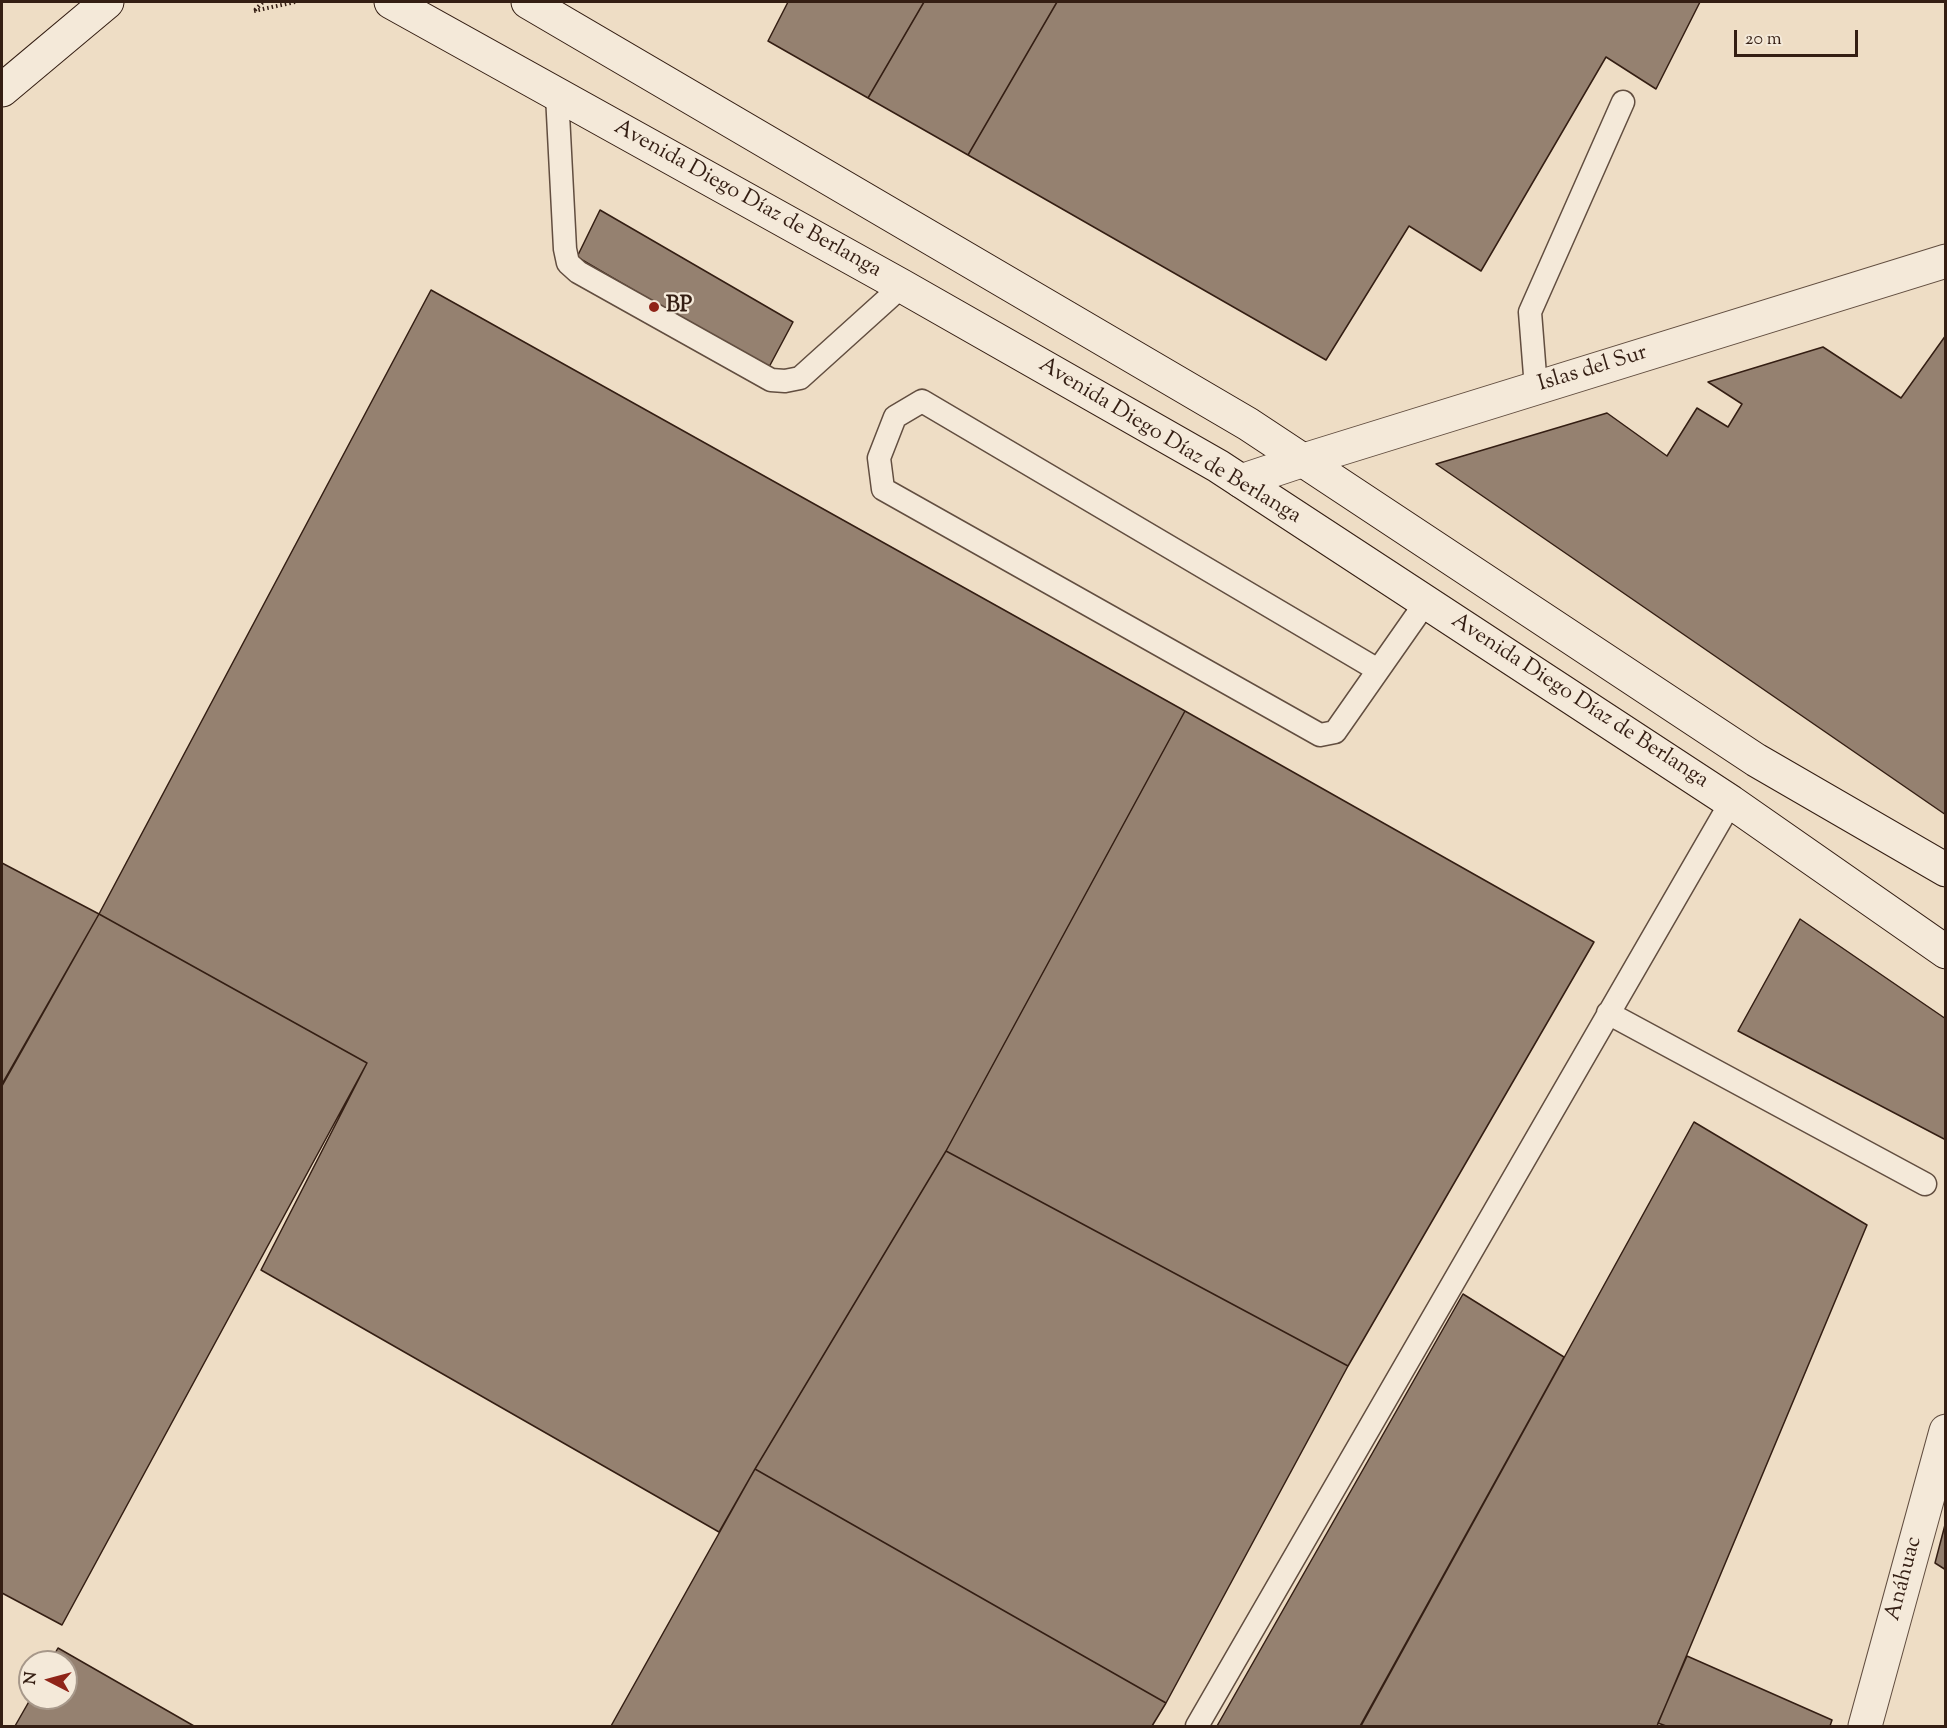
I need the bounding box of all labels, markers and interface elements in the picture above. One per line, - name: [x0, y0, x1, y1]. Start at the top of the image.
- scale bar: [1737, 18, 1862, 56]
- text: 20 m: [1745, 27, 1782, 53]
- street label: Avenida Diego Díaz de Berlanga: [609, 115, 885, 285]
- place label: BP: [666, 294, 692, 320]
- marker: BP: [647, 300, 661, 314]
- street label: Islas del Sur: [1535, 341, 1651, 399]
- street label: Avenida Diego Díaz de Berlanga: [1033, 353, 1305, 531]
- street label: Avenida Diego Díaz de Berlanga: [1445, 609, 1713, 795]
- street label: Anáhuac: [1881, 1534, 1929, 1624]
- north arrow: [18, 1650, 78, 1710]
- text: N: [19, 1671, 44, 1686]

